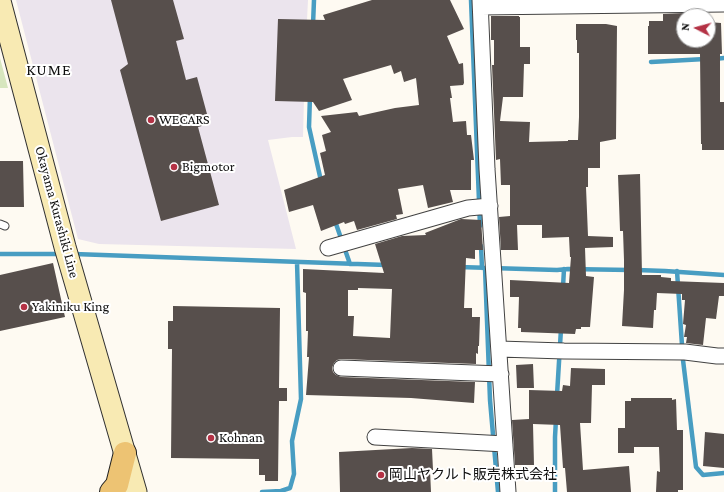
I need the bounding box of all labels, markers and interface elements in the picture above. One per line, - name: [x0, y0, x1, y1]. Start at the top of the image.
- north arrow: [676, 8, 716, 48]
- text: N: [679, 22, 691, 31]
- district label: KUME: [26, 60, 72, 80]
- place label: WECARS: [159, 112, 210, 128]
- marker: WECARS: [146, 115, 156, 125]
- street label: Okayama Kurashiki Line: [31, 144, 83, 280]
- place label: Bigmotor: [182, 159, 235, 175]
- marker: Bigmotor: [169, 162, 179, 172]
- place label: Yakiniku King: [32, 299, 109, 315]
- marker: Yakiniku King: [19, 302, 29, 312]
- place label: Kohnan: [219, 430, 263, 446]
- marker: Kohnan: [206, 433, 216, 443]
- place label: 岡山ヤクルト販売株式会社: [389, 467, 557, 483]
- marker: 岡山ヤクルト販売株式会社: [376, 470, 386, 480]

